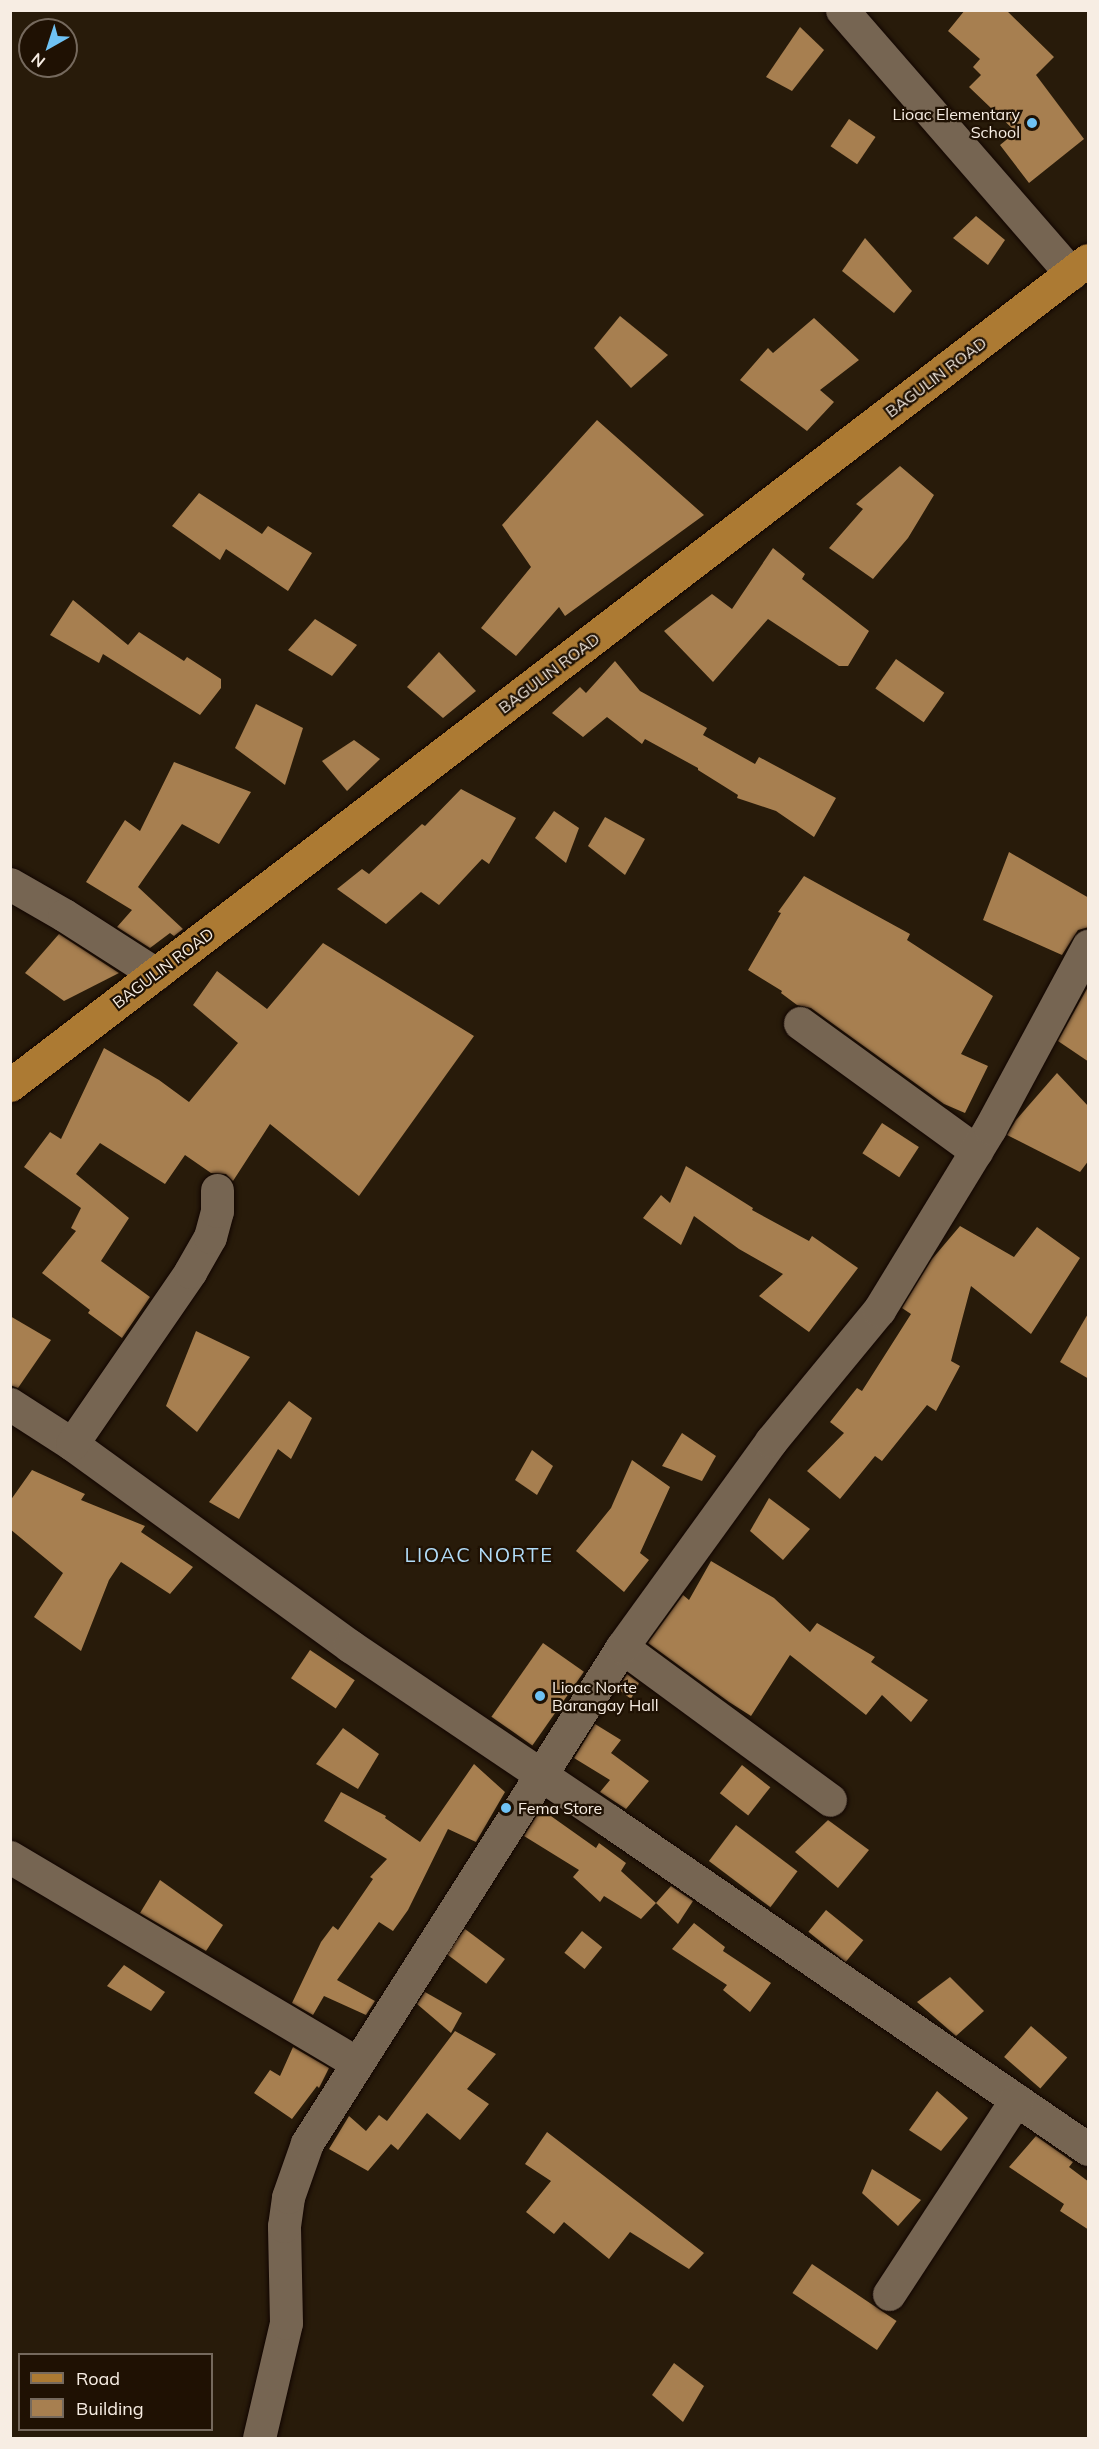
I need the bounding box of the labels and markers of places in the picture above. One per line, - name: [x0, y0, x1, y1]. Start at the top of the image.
- place label: Lioac Elementary School: [893, 104, 1020, 142]
- marker: Lioac Elementary School: [1025, 116, 1039, 130]
- place label: Lioac Norte Barangay Hall: [552, 1677, 658, 1715]
- marker: Lioac Norte Barangay Hall: [533, 1689, 547, 1703]
- place label: Fema Store: [518, 1798, 602, 1818]
- marker: Fema Store: [499, 1801, 513, 1815]

